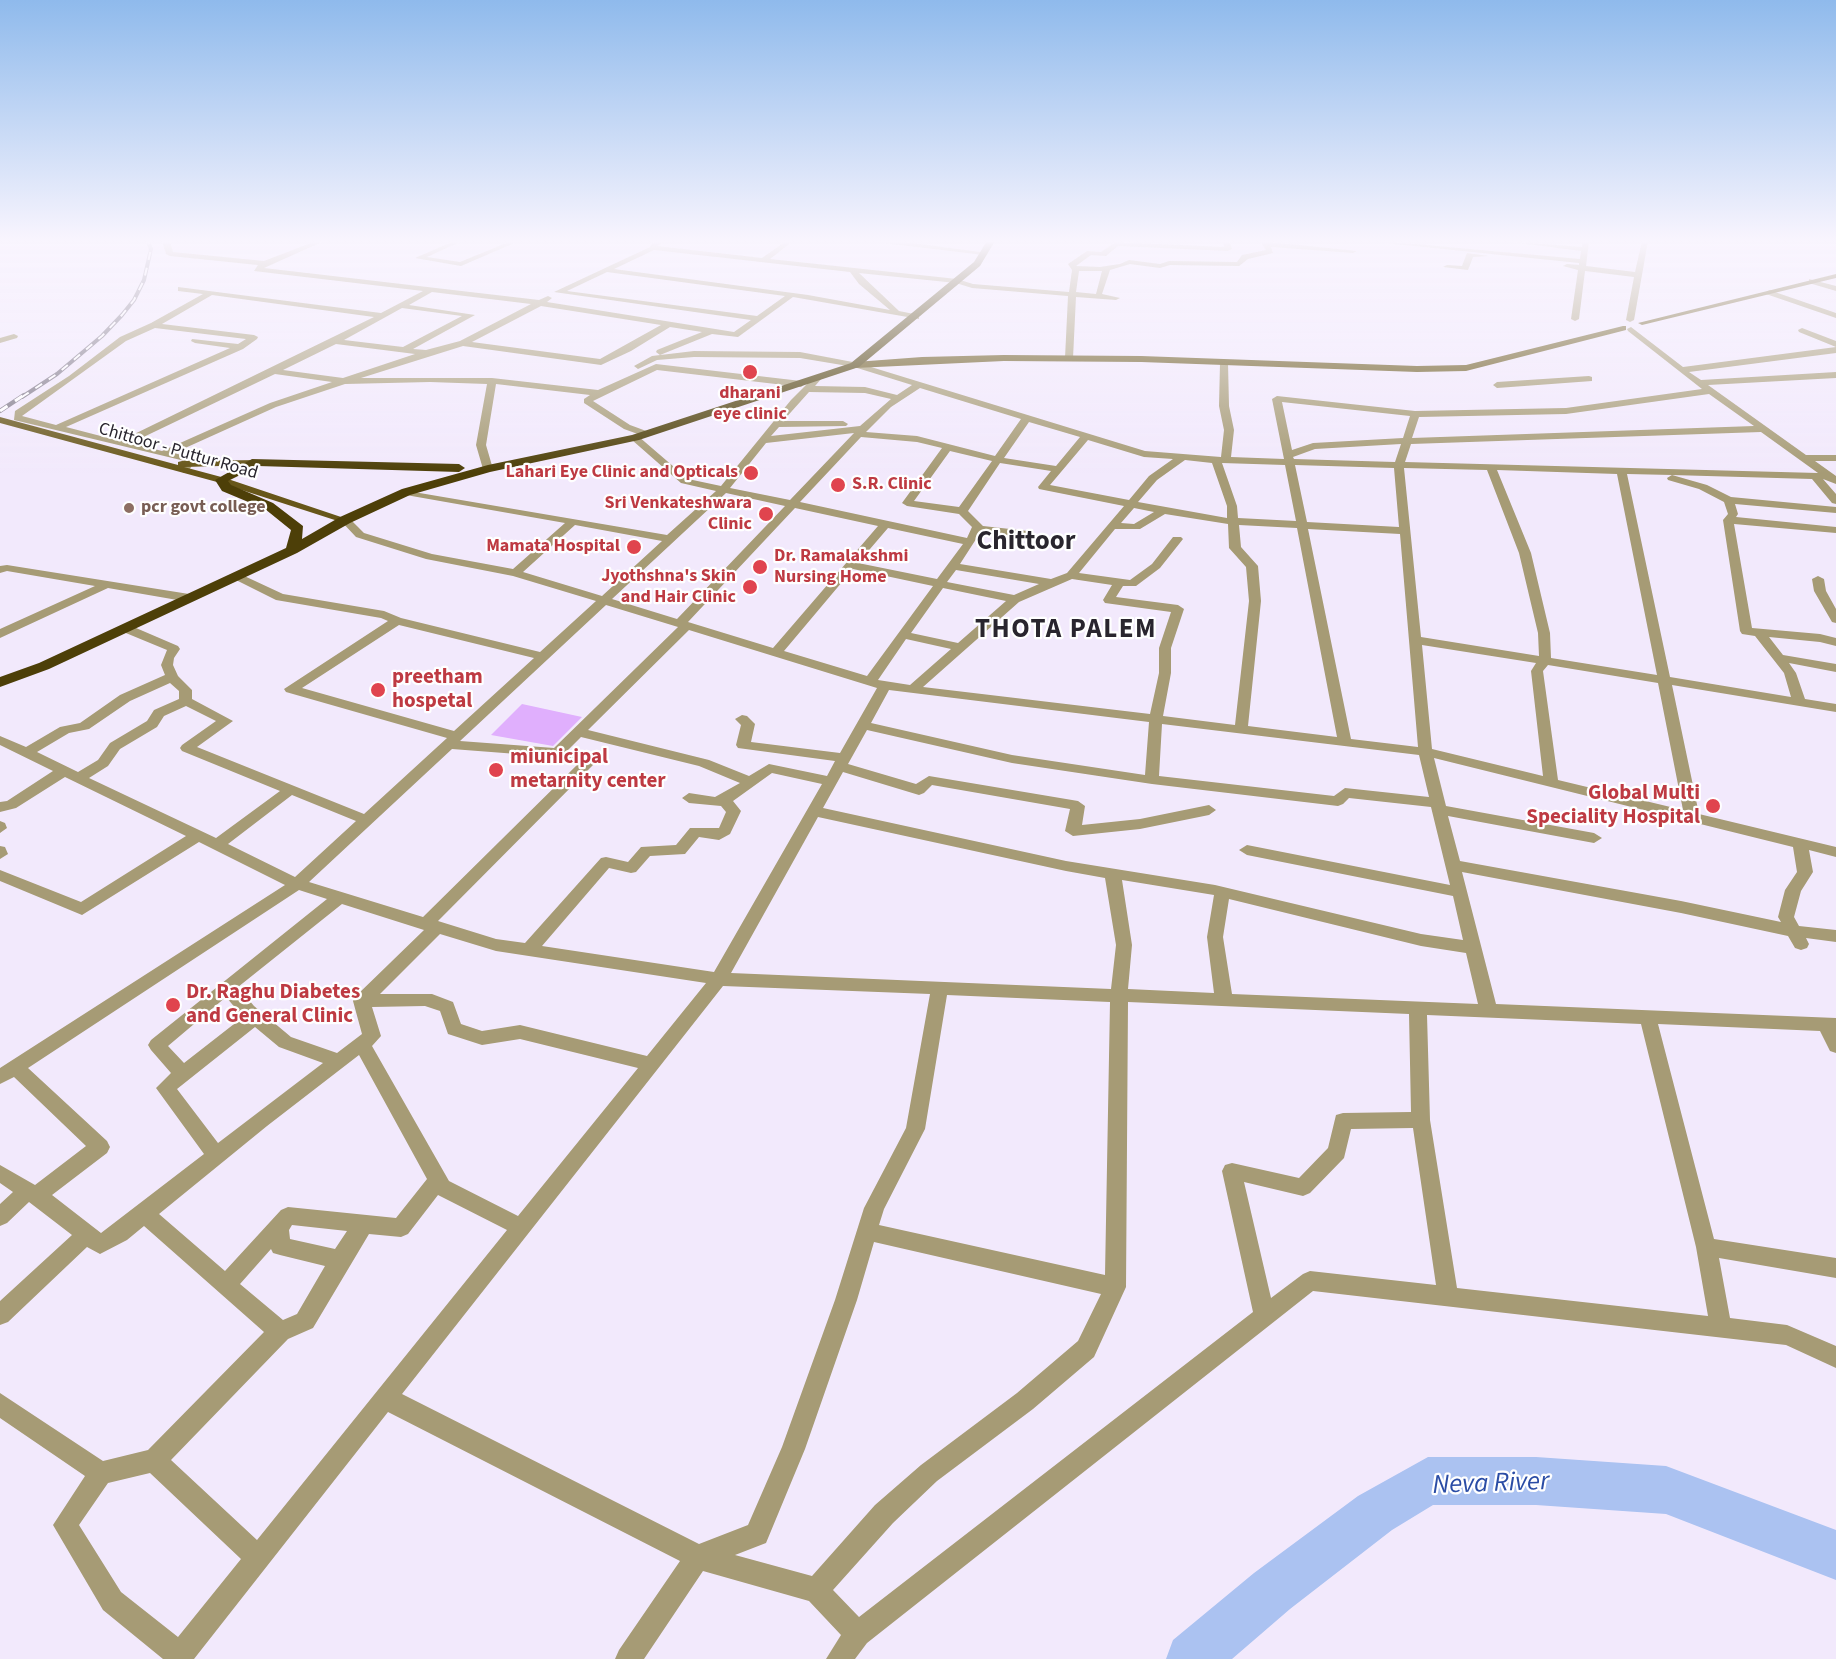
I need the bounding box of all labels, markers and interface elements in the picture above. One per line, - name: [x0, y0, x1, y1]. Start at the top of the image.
- marker: dharani eye clinic: [741, 363, 759, 381]
- place label: dharani eye clinic: [713, 383, 787, 426]
- street label: Chittoor - Puttur Road: [96, 419, 260, 485]
- place label: Lahari Eye Clinic and Opticals: [505, 462, 738, 484]
- marker: Lahari Eye Clinic and Opticals: [742, 464, 760, 482]
- place label: S.R. Clinic: [852, 474, 932, 496]
- marker: S.R. Clinic: [829, 476, 847, 494]
- place label: Sri Venkateshwara Clinic: [605, 493, 752, 536]
- place label: pcr govt college: [141, 497, 266, 519]
- marker: pcr govt college: [122, 501, 136, 515]
- marker: Sri Venkateshwara Clinic: [757, 505, 775, 523]
- district label: Chittoor: [977, 527, 1075, 559]
- place label: Mamata Hospital: [486, 536, 620, 558]
- marker: Mamata Hospital: [625, 538, 643, 556]
- place label: Dr. Ramalakshmi Nursing Home: [774, 546, 908, 588]
- marker: Dr. Ramalakshmi Nursing Home: [751, 558, 769, 576]
- place label: Jyothshna's Skin and Hair Clinic: [601, 566, 736, 608]
- marker: Jyothshna's Skin and Hair Clinic: [741, 578, 759, 596]
- district label: THOTA PALEM: [975, 615, 1157, 647]
- place label: preetham hospetal: [392, 665, 483, 715]
- marker: preetham hospetal: [369, 681, 387, 699]
- place label: miunicipal metarnity center: [510, 745, 666, 795]
- marker: miunicipal metarnity center: [487, 761, 505, 779]
- place label: Global Multi Speciality Hospital: [1526, 781, 1700, 831]
- marker: Global Multi Speciality Hospital: [1704, 797, 1722, 815]
- place label: Dr. Raghu Diabetes and General Clinic: [186, 980, 360, 1030]
- marker: Dr. Raghu Diabetes and General Clinic: [164, 996, 182, 1014]
- water label: Neva River: [1432, 1467, 1550, 1503]

